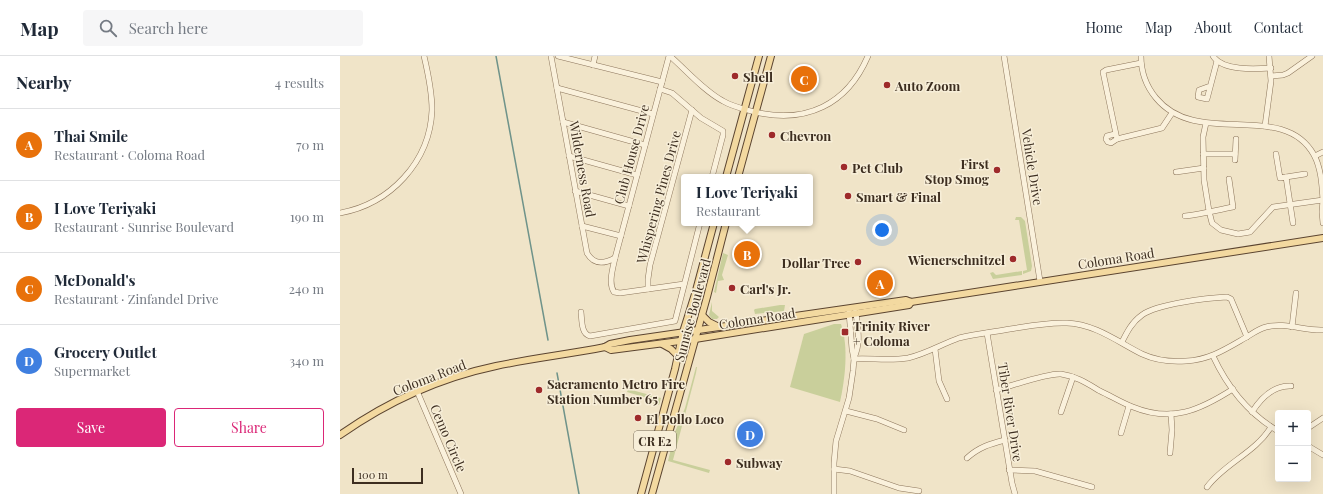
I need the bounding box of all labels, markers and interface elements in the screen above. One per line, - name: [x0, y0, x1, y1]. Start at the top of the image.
- search box: [83, 10, 363, 46]
- text: Map: [20, 15, 59, 41]
- icon: search: [97, 17, 119, 39]
- text: Search here: [129, 18, 208, 38]
- text: Home: [1085, 18, 1123, 37]
- text: Map: [1145, 18, 1172, 37]
- text: About: [1194, 18, 1232, 37]
- text: Contact: [1254, 18, 1303, 37]
- pin: C: [791, 64, 817, 94]
- place label: Shell: [743, 68, 773, 85]
- text: Nearby: [16, 71, 71, 93]
- marker: Shell: [730, 71, 740, 81]
- text: 4 results: [275, 74, 324, 91]
- place label: Auto Zoom: [894, 77, 961, 94]
- marker: Auto Zoom: [882, 80, 892, 90]
- street label: Club House Drive: [610, 102, 653, 206]
- street label: Wilderness Road: [566, 119, 600, 219]
- text: Thai Smile: [54, 126, 128, 146]
- place label: Chevron: [780, 127, 831, 144]
- street label: Vehicle Drive: [1018, 127, 1047, 207]
- street label: Whispering Pines Drive: [632, 128, 684, 266]
- marker: Chevron: [767, 130, 777, 140]
- text: A: [25, 136, 33, 153]
- text: 70 m: [296, 136, 324, 153]
- text: Restaurant · Coloma Road: [54, 146, 205, 163]
- place label: First Stop Smog: [925, 155, 990, 187]
- place label: Pet Club: [852, 159, 903, 176]
- marker: Pet Club: [839, 162, 849, 172]
- marker: First Stop Smog: [992, 165, 1002, 175]
- popup: [681, 174, 813, 226]
- text: I Love Teriyaki: [696, 182, 798, 202]
- place label: Smart & Final: [856, 188, 941, 205]
- marker: Smart & Final: [843, 191, 853, 201]
- text: I Love Teriyaki: [54, 198, 156, 218]
- text: Restaurant: [696, 202, 760, 219]
- text: B: [25, 208, 33, 225]
- text: 190 m: [290, 208, 324, 225]
- text: Restaurant · Sunrise Boulevard: [54, 218, 234, 235]
- your location: [872, 220, 892, 240]
- pin: B: [734, 239, 760, 269]
- street label: Coloma Road: [1076, 243, 1156, 272]
- place label: Wienerschnitzel: [907, 251, 1005, 268]
- place label: Dollar Tree: [782, 254, 850, 271]
- marker: Wienerschnitzel: [1008, 254, 1018, 264]
- street label: Sunrise Boulevard: [670, 256, 714, 364]
- marker: Dollar Tree: [853, 257, 863, 267]
- pin: A: [867, 268, 893, 298]
- text: McDonald's: [54, 270, 135, 290]
- text: C: [24, 280, 34, 297]
- text: 240 m: [289, 280, 324, 297]
- place label: Carl's Jr.: [740, 280, 791, 297]
- marker: Carl's Jr.: [727, 283, 737, 293]
- text: Restaurant · Zinfandel Drive: [54, 290, 219, 307]
- street label: Coloma Road: [717, 303, 797, 332]
- place label: Trinity River + Coloma: [853, 317, 930, 349]
- marker: Trinity River + Coloma: [840, 327, 850, 337]
- text: Grocery Outlet: [54, 342, 157, 362]
- text: D: [24, 352, 34, 369]
- text: 340 m: [289, 352, 324, 369]
- street label: Coloma Road: [390, 355, 469, 399]
- street label: Tiber River Drive: [995, 361, 1027, 463]
- text: Supermarket: [54, 362, 130, 379]
- place label: Sacramento Metro Fire Station Number 65: [547, 375, 686, 407]
- marker: Sacramento Metro Fire Station Number 65: [534, 385, 544, 395]
- street label: Cemo Circle: [427, 401, 471, 475]
- button: Save: [16, 408, 166, 447]
- button: Share: [174, 408, 324, 447]
- place label: El Pollo Loco: [646, 410, 724, 427]
- map controls: [1275, 410, 1311, 482]
- button: +: [1275, 410, 1311, 446]
- marker: El Pollo Loco: [633, 413, 643, 423]
- pin: D: [737, 419, 763, 449]
- road number: CR E2: [634, 431, 676, 451]
- button: −: [1275, 446, 1311, 482]
- place label: Subway: [736, 454, 783, 471]
- marker: Subway: [723, 457, 733, 467]
- scale bar: [352, 466, 423, 485]
- text: 100 m: [358, 467, 388, 482]

